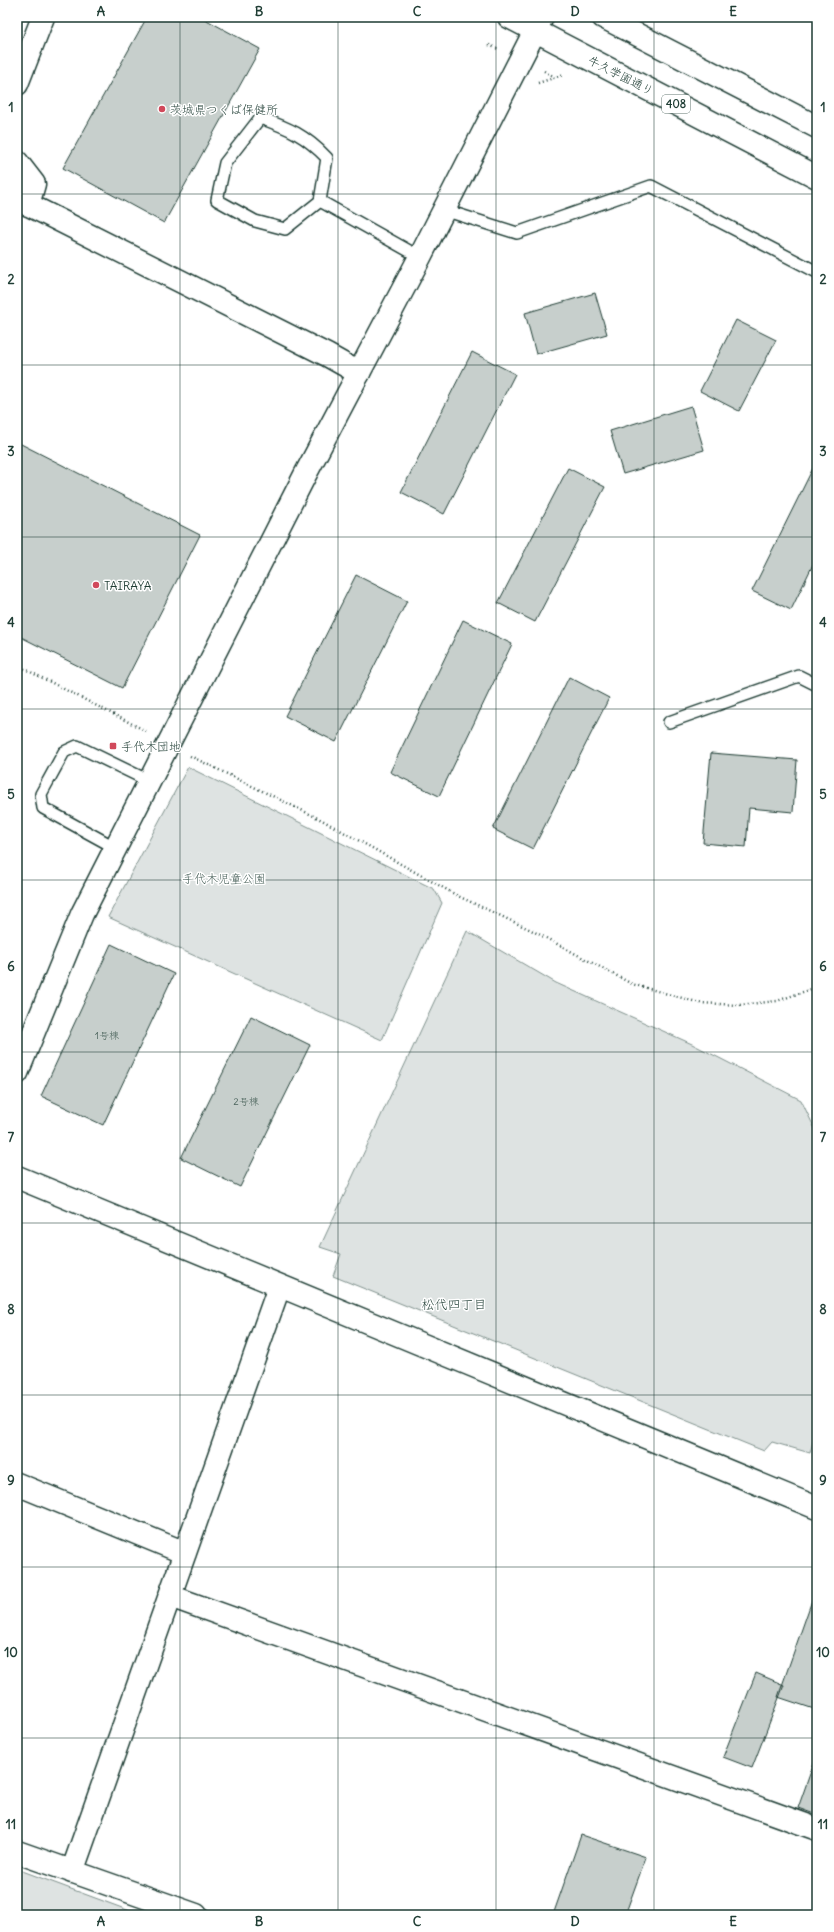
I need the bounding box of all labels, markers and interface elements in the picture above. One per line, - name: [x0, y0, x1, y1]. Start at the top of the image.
- text: A: [97, 3, 106, 20]
- text: B: [255, 3, 264, 20]
- text: C: [413, 3, 422, 20]
- text: D: [570, 3, 580, 20]
- text: E: [729, 3, 737, 20]
- street label: 牛久学園通り: [586, 52, 656, 98]
- road number: 408: [662, 95, 690, 113]
- text: 1: [8, 99, 14, 116]
- text: 1: [820, 99, 826, 116]
- place label: 茨城県つくば保健所: [170, 102, 278, 117]
- marker: 茨城県つくば保健所: [157, 104, 167, 114]
- text: 2: [7, 271, 15, 288]
- text: 2: [819, 271, 827, 288]
- text: 3: [7, 443, 15, 460]
- text: 3: [819, 443, 827, 460]
- place label: TAIRAYA: [104, 578, 152, 593]
- marker: TAIRAYA: [91, 580, 101, 590]
- text: 4: [7, 614, 15, 631]
- text: 4: [819, 614, 827, 631]
- place label: 手代木団地: [121, 739, 181, 754]
- marker: 手代木団地: [108, 741, 118, 751]
- text: 5: [7, 786, 15, 803]
- text: 5: [819, 786, 827, 803]
- park label: 手代木児童公園: [182, 871, 266, 886]
- text: 6: [7, 958, 15, 975]
- text: 6: [819, 958, 827, 975]
- house number: 1号棟: [95, 1029, 119, 1042]
- house number: 2号棟: [233, 1095, 259, 1108]
- text: 7: [8, 1129, 15, 1146]
- text: 7: [820, 1129, 827, 1146]
- district label: 松代四丁目: [421, 1296, 487, 1313]
- text: 8: [7, 1301, 15, 1318]
- text: 8: [819, 1301, 827, 1318]
- text: 9: [7, 1472, 15, 1489]
- text: 9: [819, 1472, 827, 1489]
- text: 10: [4, 1644, 18, 1661]
- text: 10: [816, 1644, 830, 1661]
- text: 11: [6, 1816, 16, 1833]
- text: 11: [818, 1816, 828, 1833]
- text: A: [97, 1913, 106, 1930]
- text: B: [255, 1913, 264, 1930]
- text: C: [413, 1913, 422, 1930]
- text: D: [570, 1913, 580, 1930]
- text: E: [729, 1913, 737, 1930]

